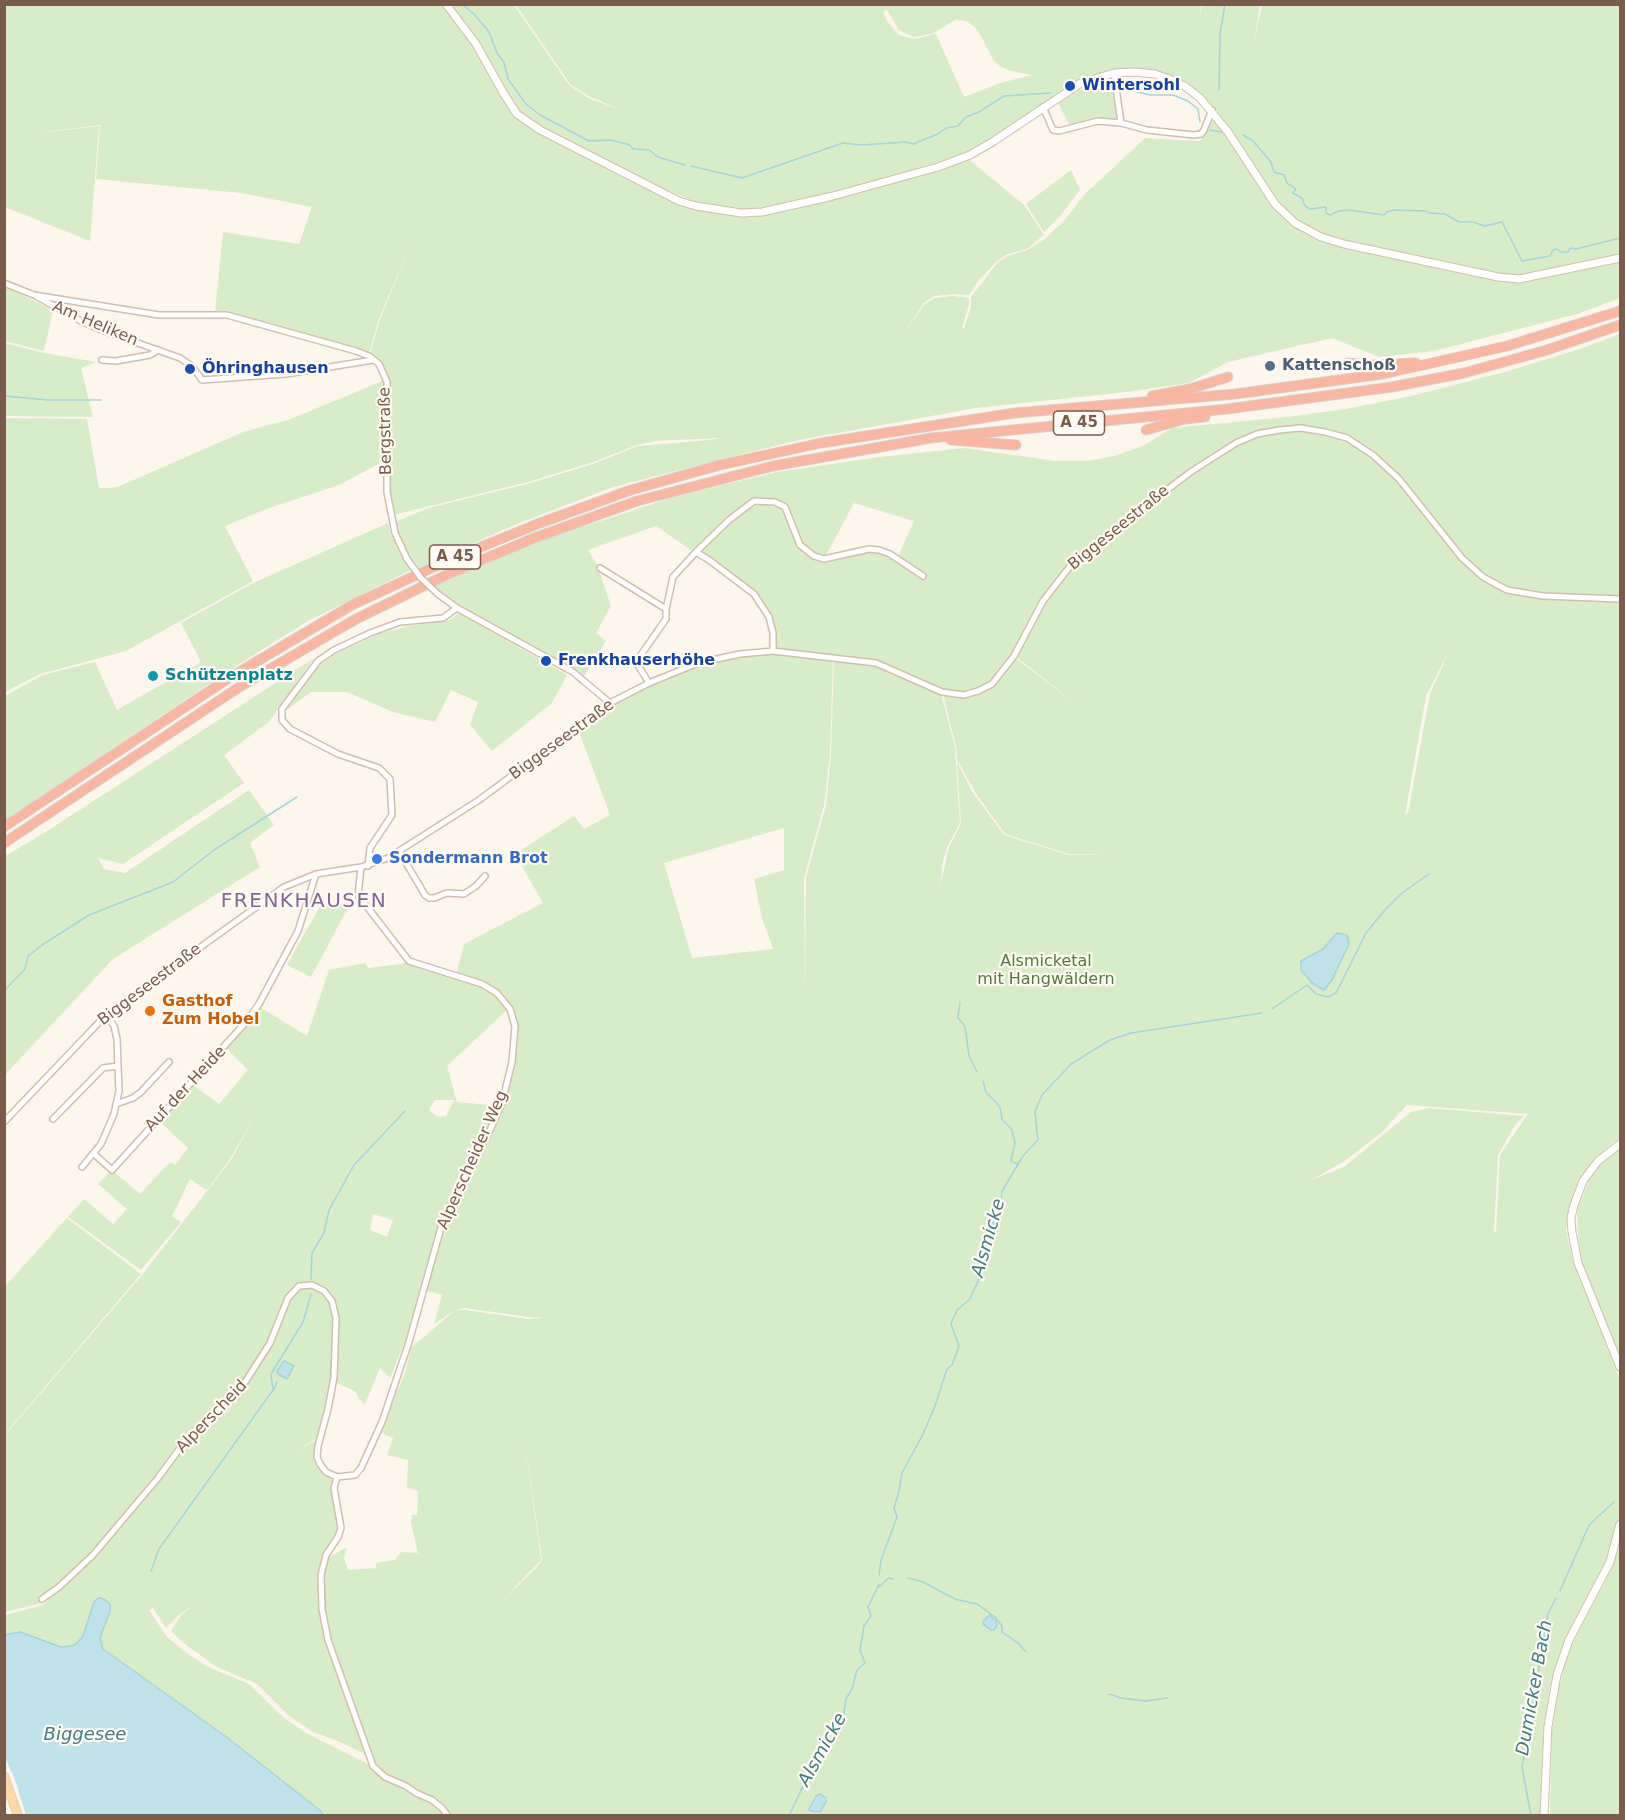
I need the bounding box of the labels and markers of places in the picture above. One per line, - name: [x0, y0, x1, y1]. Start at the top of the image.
- place label: Wintersohl: [1082, 76, 1180, 96]
- marker: Wintersohl: [1063, 79, 1077, 93]
- place label: Kattenschoß: [1282, 356, 1396, 376]
- place label: Öhringhausen: [202, 359, 329, 379]
- marker: Kattenschoß: [1263, 359, 1277, 373]
- marker: Öhringhausen: [183, 362, 197, 376]
- place label: Frenkhauserhöhe: [558, 651, 715, 671]
- marker: Frenkhauserhöhe: [539, 654, 553, 668]
- place label: Schützenplatz: [165, 666, 293, 686]
- marker: Schützenplatz: [146, 669, 160, 683]
- place label: Sondermann Brot: [389, 849, 548, 869]
- marker: Sondermann Brot: [370, 852, 384, 866]
- place label: Gasthof Zum Hobel: [162, 992, 259, 1030]
- marker: Gasthof Zum Hobel: [143, 1004, 157, 1018]

